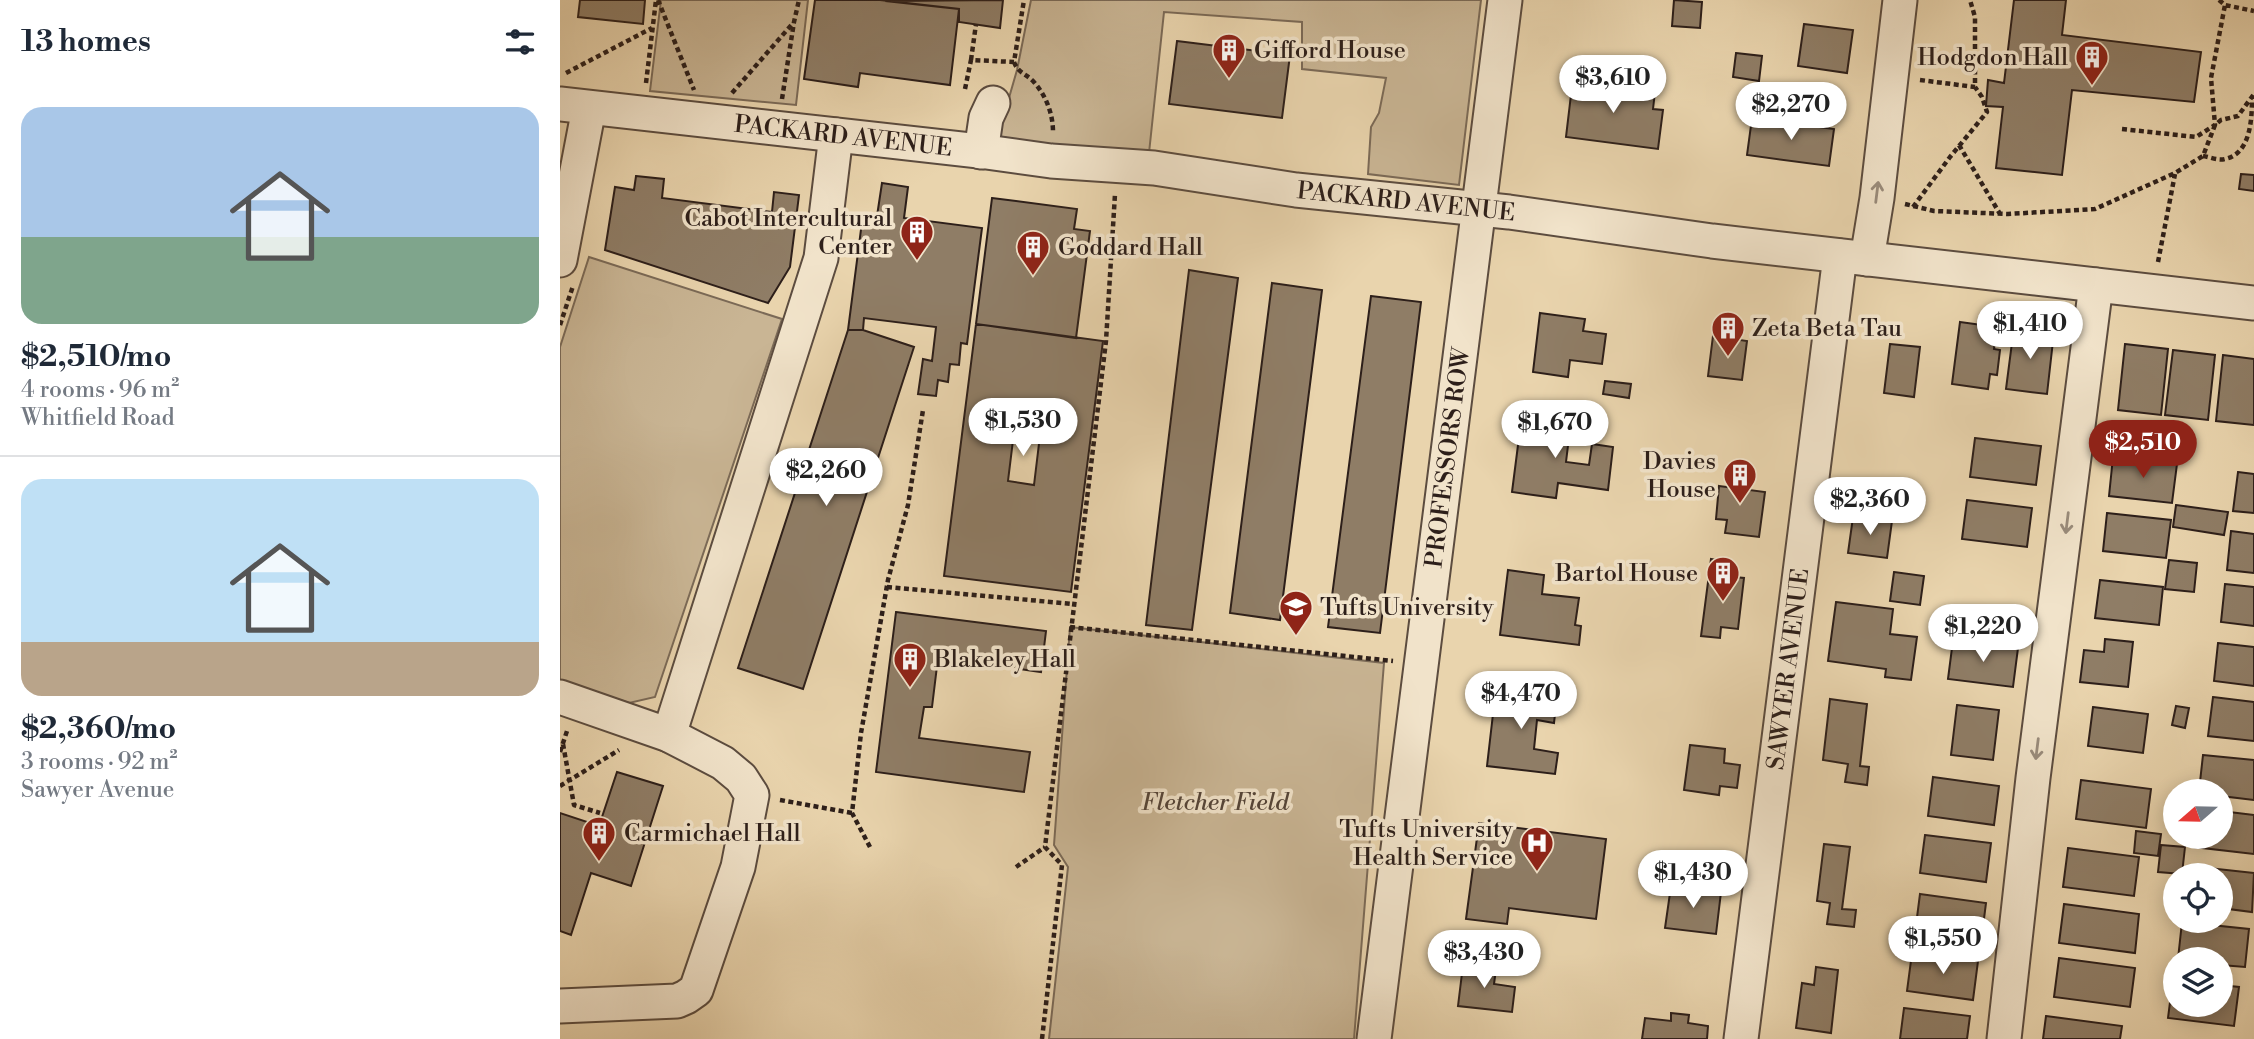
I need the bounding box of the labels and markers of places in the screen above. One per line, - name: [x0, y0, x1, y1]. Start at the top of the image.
- building icon: Gifford House: [1210, 31, 1248, 80]
- place label: Gifford House: [1254, 36, 1406, 66]
- building icon: Hodgdon Hall: [2073, 38, 2111, 87]
- place label: Hodgdon Hall: [1917, 43, 2068, 73]
- pin: $3,610: [1556, 55, 1670, 115]
- pin: $2,270: [1734, 82, 1848, 142]
- place label: Cabot Intercultural Center: [684, 204, 892, 262]
- building icon: Cabot Intercultural Center: [898, 213, 936, 262]
- building icon: Goddard Hall: [1014, 228, 1052, 277]
- place label: Goddard Hall: [1058, 233, 1203, 263]
- pin: $1,410: [1973, 302, 2087, 361]
- building icon: Zeta Beta Tau: [1709, 309, 1747, 358]
- place label: Zeta Beta Tau: [1752, 314, 1902, 344]
- pin: $1,530: [966, 398, 1080, 458]
- pin: $1,670: [1498, 400, 1612, 460]
- pin: $2,510: [2086, 420, 2200, 480]
- place label: Davies House: [1643, 447, 1716, 505]
- pin: $2,260: [769, 448, 883, 508]
- building icon: Davies House: [1721, 456, 1759, 505]
- pin: $2,360: [1813, 477, 1927, 537]
- building icon: Bartol House: [1704, 554, 1742, 603]
- place label: Bartol House: [1554, 559, 1698, 589]
- school or university icon: Tufts University: [1277, 588, 1315, 637]
- place label: Tufts University: [1320, 593, 1494, 623]
- pin: $1,220: [1926, 604, 2040, 664]
- building icon: Blakeley Hall: [891, 640, 929, 689]
- place label: Blakeley Hall: [933, 645, 1076, 675]
- pin: $4,470: [1464, 672, 1578, 731]
- building icon: Carmichael Hall: [580, 814, 618, 863]
- place label: Tufts University Health Service: [1339, 815, 1513, 873]
- place label: Carmichael Hall: [624, 819, 801, 849]
- hospital icon: Tufts University Health Service: [1518, 824, 1556, 873]
- pin: $1,430: [1636, 850, 1750, 910]
- pin: $1,550: [1886, 916, 2000, 976]
- pin: $3,430: [1427, 930, 1541, 990]

